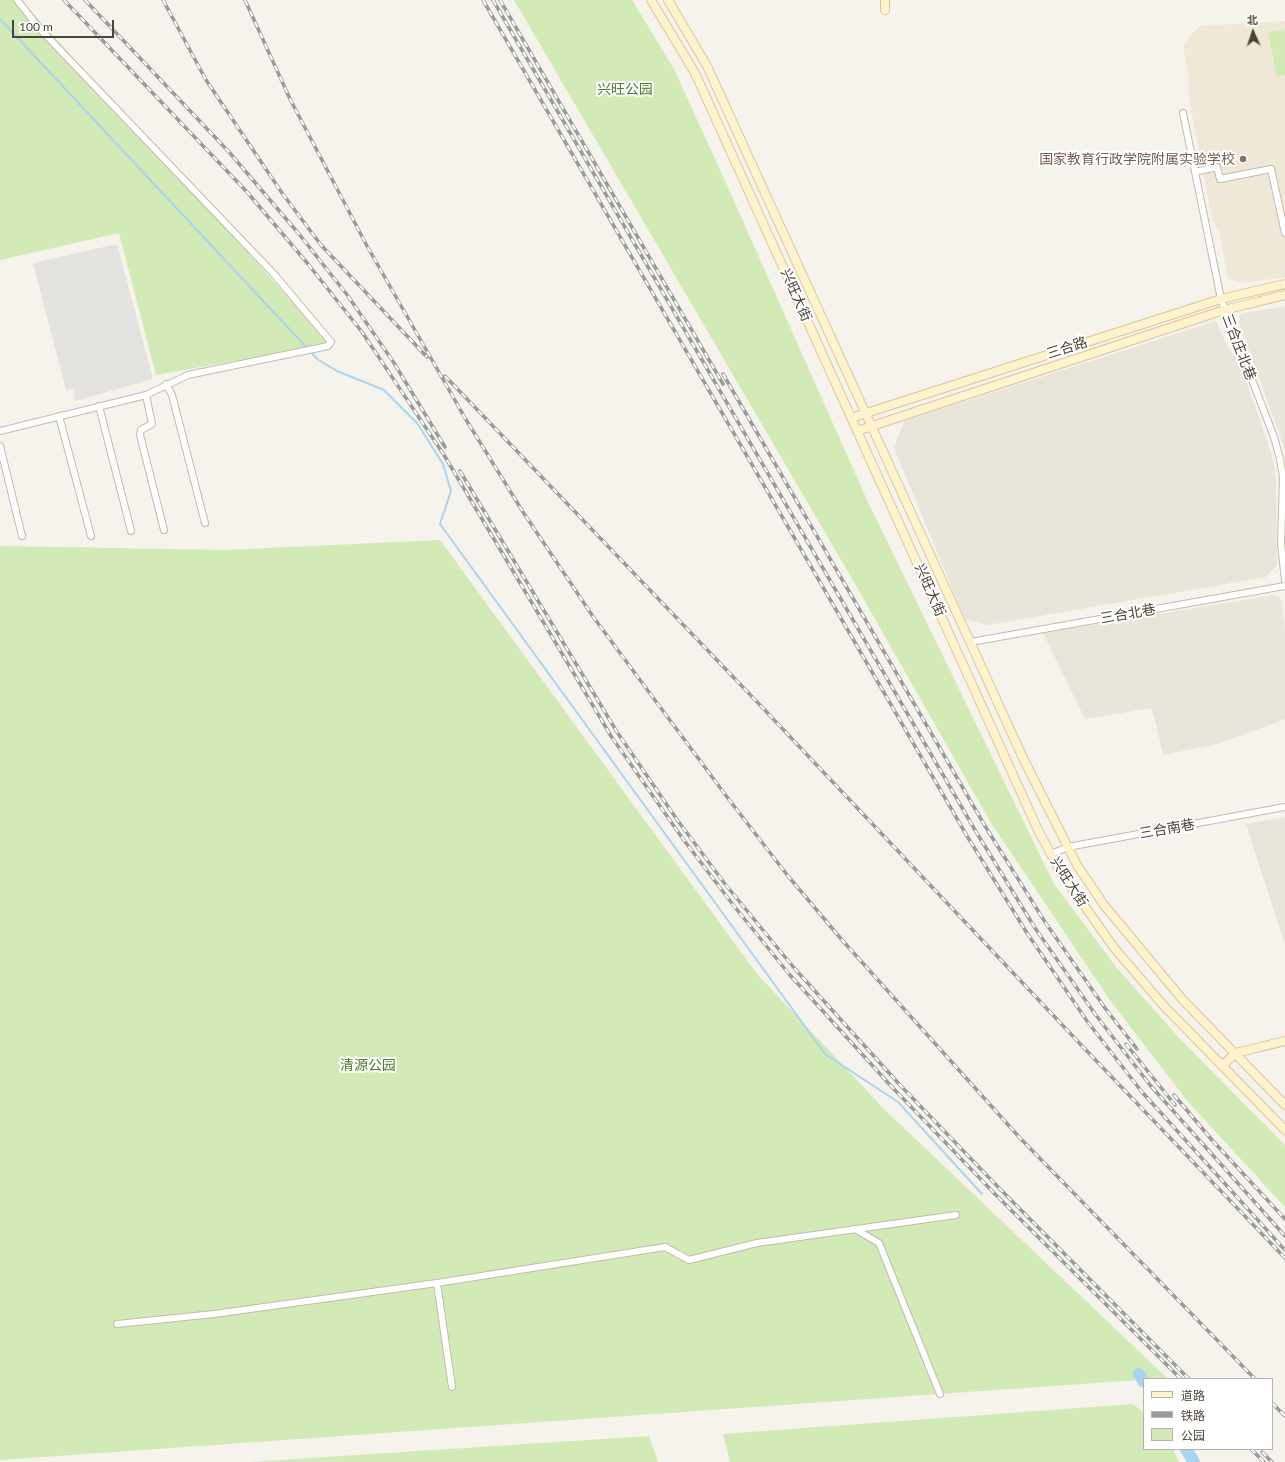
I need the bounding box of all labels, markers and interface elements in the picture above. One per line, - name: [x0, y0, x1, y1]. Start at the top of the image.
- scale bar: [14, 12, 116, 38]
- north arrow: [1233, 12, 1273, 52]
- text: 北: [1247, 13, 1258, 26]
- text: 100 m: [19, 19, 53, 34]
- park label: 兴旺公园: [597, 81, 653, 97]
- place label: 国家教育行政学院附属实验学校: [1039, 151, 1235, 167]
- marker: 国家教育行政学院附属实验学校: [1238, 154, 1248, 164]
- street label: 兴旺大街: [777, 266, 815, 324]
- street label: 三合庄北巷: [1219, 311, 1259, 383]
- street label: 三合路: [1044, 334, 1090, 362]
- street label: 兴旺大街: [911, 561, 949, 619]
- street label: 三合北巷: [1099, 601, 1157, 627]
- street label: 三合南巷: [1138, 816, 1196, 842]
- street label: 兴旺大街: [1047, 854, 1091, 910]
- park label: 清源公园: [340, 1057, 396, 1073]
- legend: [1143, 1378, 1273, 1450]
- text: 道路: [1181, 1388, 1205, 1403]
- text: 铁路: [1181, 1408, 1205, 1423]
- text: 公园: [1181, 1428, 1205, 1443]

